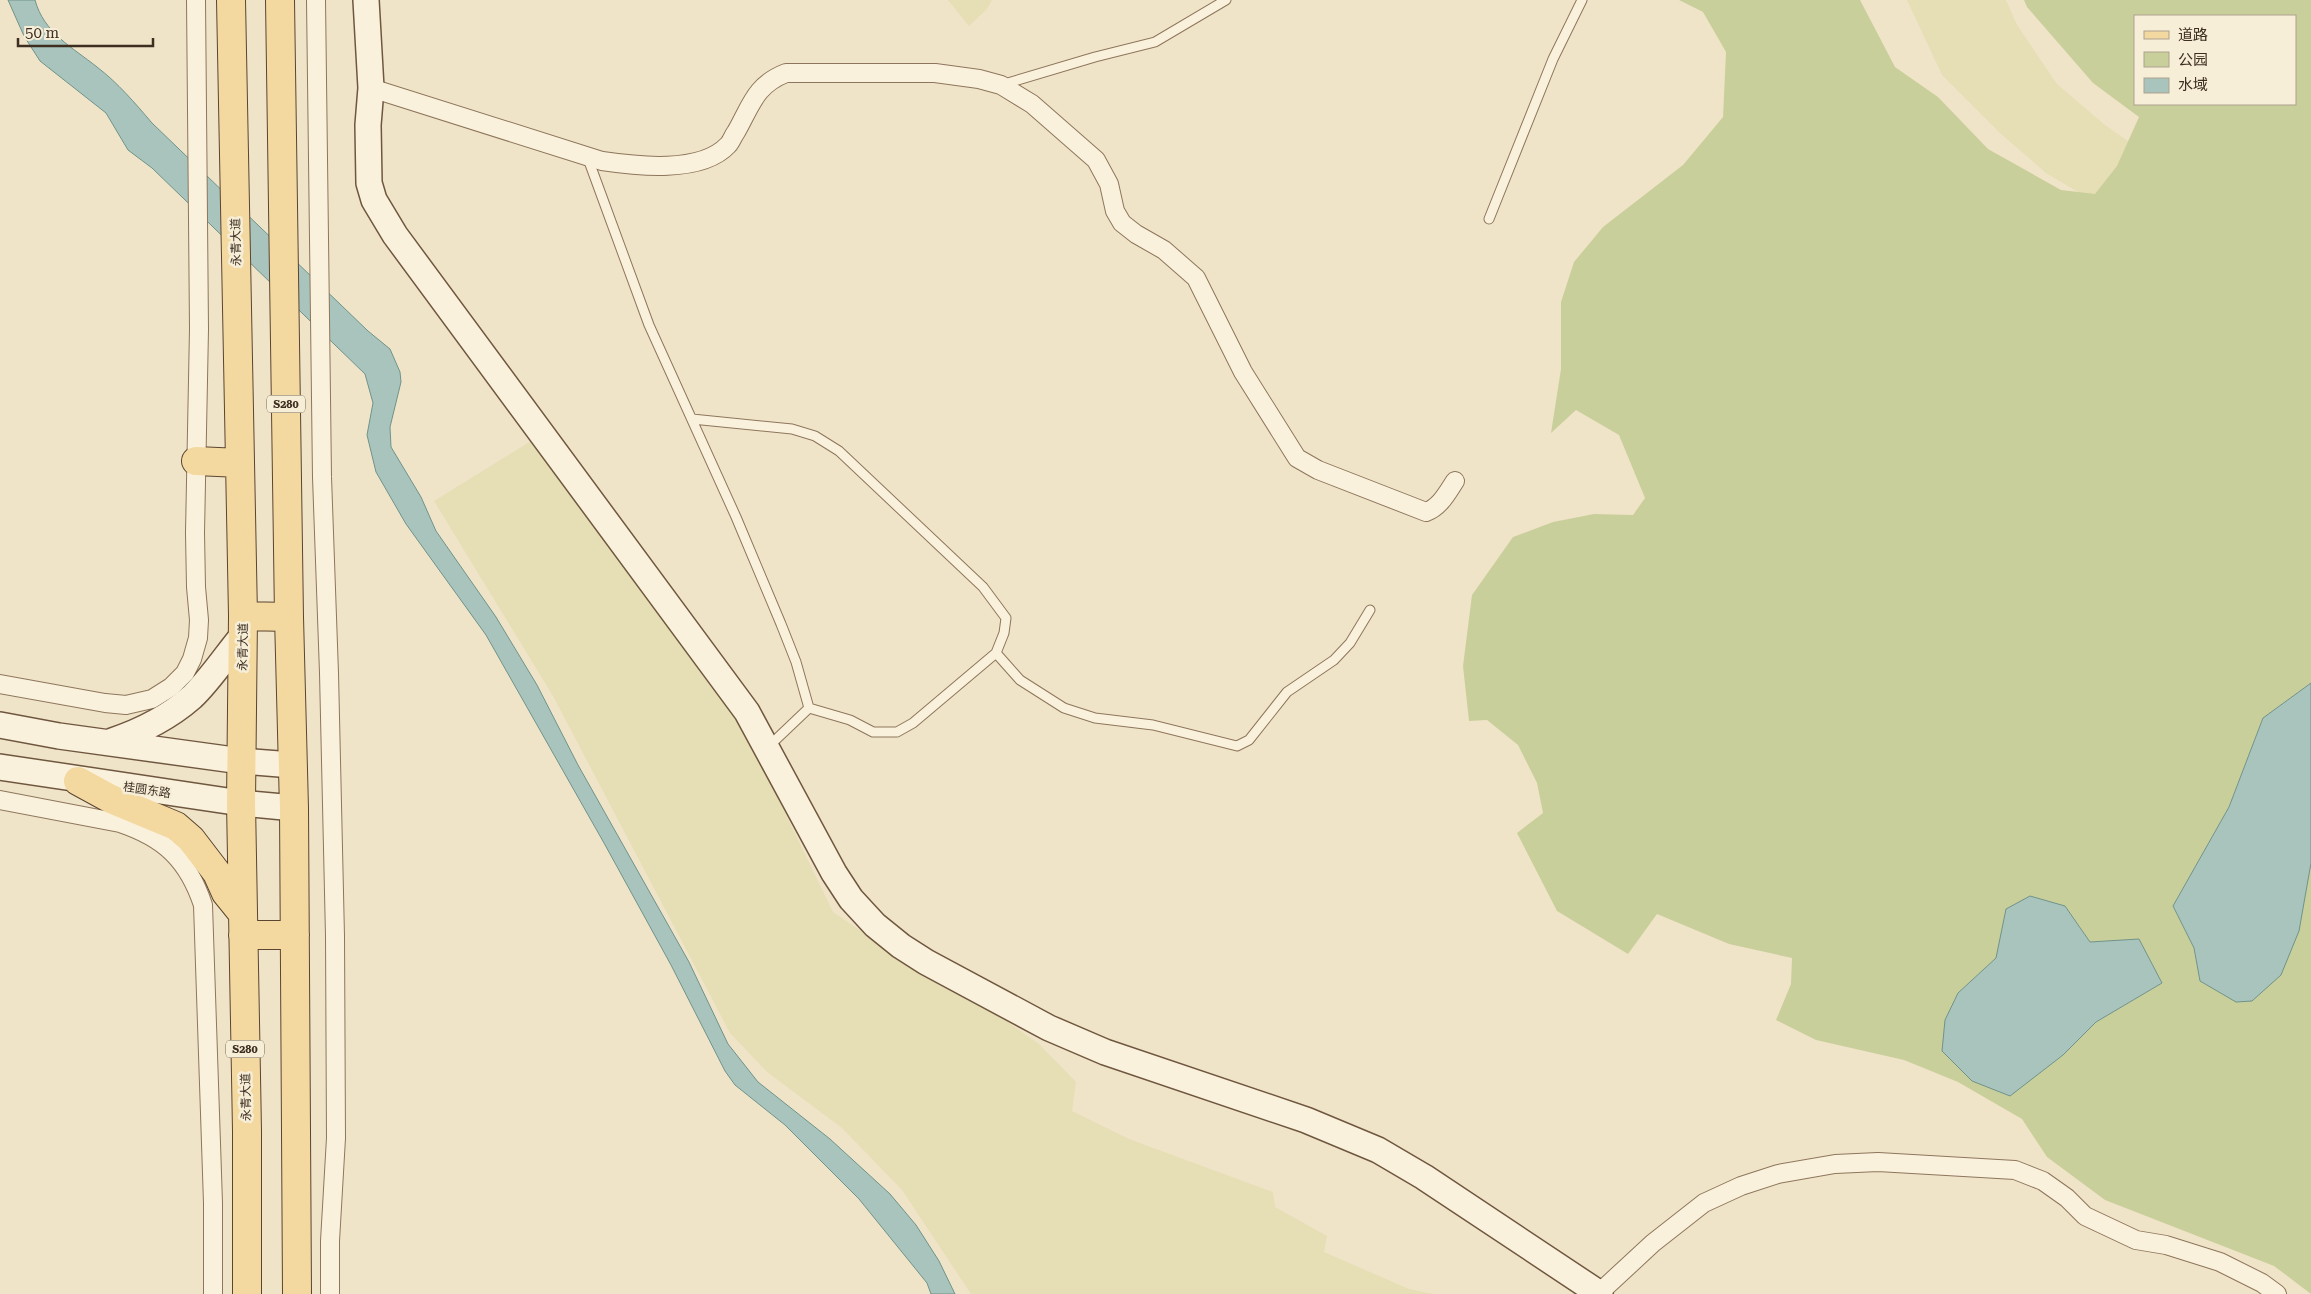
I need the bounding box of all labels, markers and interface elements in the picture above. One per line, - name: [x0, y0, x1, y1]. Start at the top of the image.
- scale bar: [18, 15, 152, 47]
- legend: [2134, 15, 2296, 105]
- text: 50 m: [25, 24, 60, 42]
- text: 道路: [2178, 26, 2208, 44]
- text: 公园: [2178, 51, 2208, 69]
- text: 水域: [2178, 76, 2208, 94]
- street label: 永青大道: [229, 218, 243, 266]
- road number: S280: [267, 396, 305, 412]
- street label: 永青大道: [236, 623, 250, 671]
- street label: 桂圆东路: [122, 780, 172, 800]
- road number: S280: [226, 1040, 264, 1058]
- street label: 永青大道: [239, 1073, 253, 1121]

